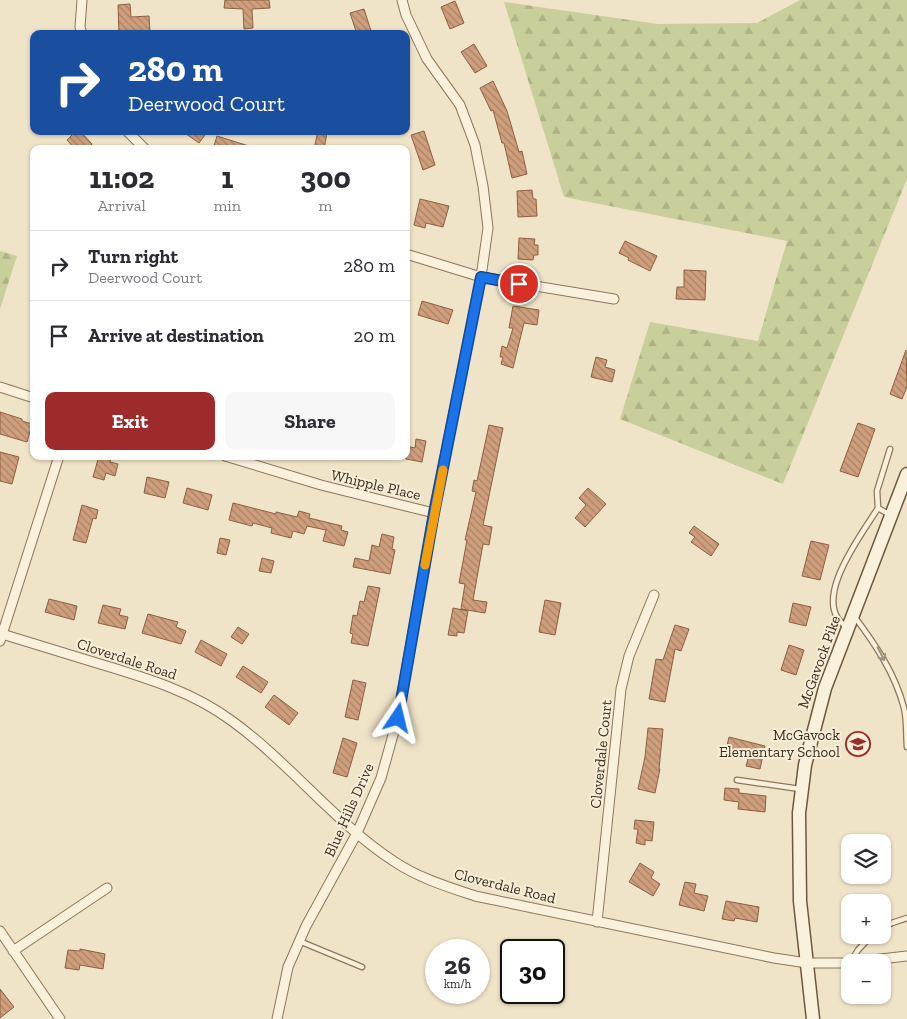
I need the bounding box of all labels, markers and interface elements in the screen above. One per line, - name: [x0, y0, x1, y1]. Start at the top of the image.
- text: 280 m: [128, 48, 223, 90]
- icon: right: [45, 50, 110, 115]
- text: Deerwood Court: [128, 90, 285, 117]
- text: 11:02: [89, 160, 154, 196]
- text: 1: [221, 160, 233, 196]
- text: 300: [300, 160, 351, 196]
- text: Arrival: [98, 196, 146, 215]
- text: min: [214, 196, 241, 215]
- text: m: [319, 196, 332, 215]
- text: Turn right: [88, 245, 178, 268]
- icon: right: [45, 252, 73, 280]
- text: 280 m: [343, 254, 395, 277]
- pin: [498, 263, 540, 305]
- text: Deerwood Court: [88, 268, 202, 287]
- icon: arrive: [505, 270, 533, 298]
- icon: arrive: [45, 322, 73, 350]
- text: Arrive at destination: [88, 324, 264, 347]
- text: 20 m: [354, 324, 395, 347]
- button: Exit: [45, 392, 215, 450]
- button: Share: [225, 392, 395, 450]
- street label: Whipple Place: [329, 466, 423, 504]
- street label: McGavock Pike: [794, 613, 844, 711]
- street label: Cloverdale Road: [75, 634, 180, 684]
- one-way arrow: [876, 647, 886, 662]
- position arrow: [371, 691, 423, 743]
- street label: Cloverdale Court: [586, 698, 616, 809]
- place label: McGavock Elementary School: [719, 726, 840, 761]
- school or university icon: McGavock Elementary School: [845, 731, 871, 757]
- street label: Blue Hills Drive: [320, 760, 378, 860]
- map controls: [841, 834, 891, 1004]
- button: layers: [841, 834, 891, 884]
- street label: Cloverdale Road: [452, 865, 558, 908]
- button: +: [841, 894, 891, 944]
- speed limit sign: 30: [500, 939, 565, 1004]
- text: 26: [444, 950, 471, 980]
- button: −: [841, 954, 891, 1004]
- text: km/h: [444, 977, 471, 991]

